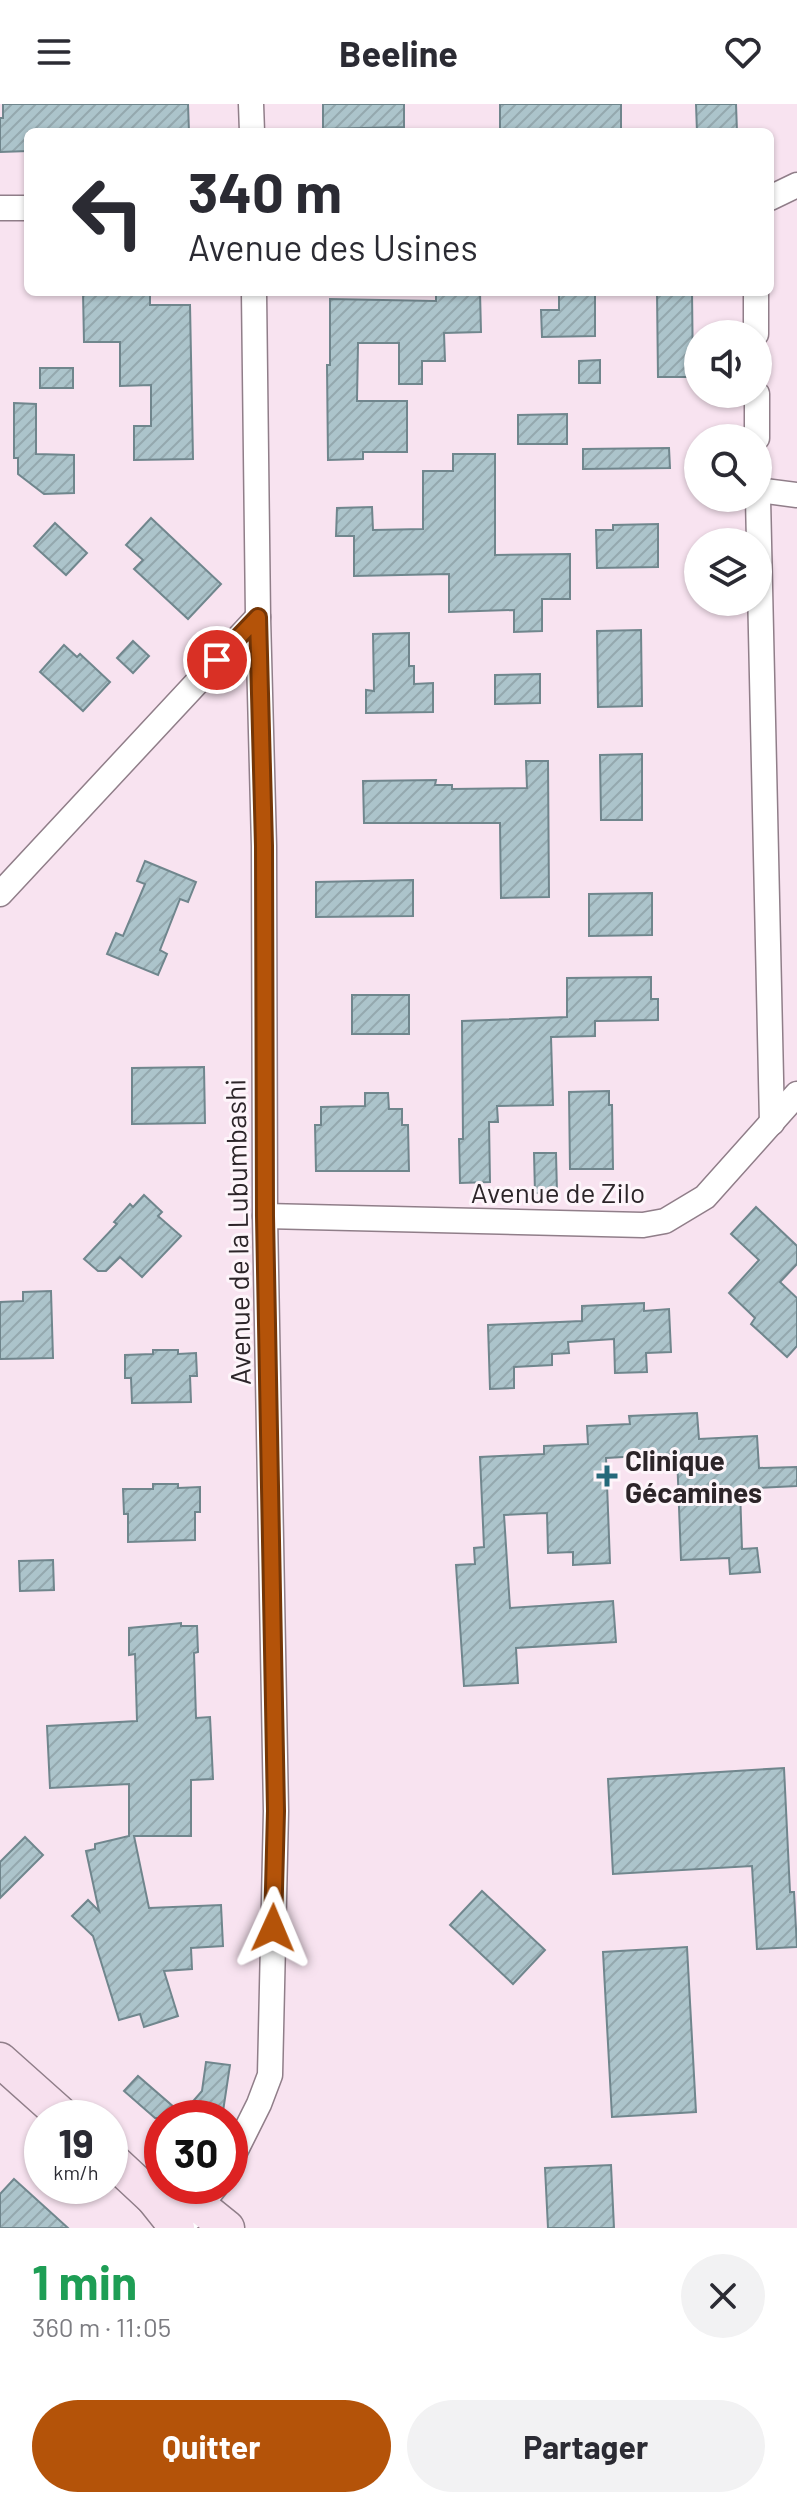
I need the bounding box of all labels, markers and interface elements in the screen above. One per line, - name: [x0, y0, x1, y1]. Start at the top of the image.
- icon: menu: [32, 30, 76, 74]
- icon: heart: [721, 30, 765, 74]
- text: Beeline: [339, 31, 458, 74]
- text: 340 m: [188, 157, 342, 224]
- icon: left: [56, 160, 160, 264]
- text: Avenue des Usines: [188, 225, 478, 268]
- map controls: [684, 320, 772, 616]
- button: sound: [684, 320, 772, 408]
- button: search: [684, 424, 772, 512]
- button: layers: [684, 528, 772, 616]
- pin: [183, 626, 251, 694]
- icon: arrive: [195, 638, 239, 682]
- street label: Avenue de la Lubumbashi: [217, 1079, 257, 1385]
- street label: Avenue de Zilo: [471, 1175, 645, 1209]
- place label: Clinique Gécamines: [625, 1443, 762, 1509]
- marker: Clinique Gécamines: [596, 1465, 618, 1487]
- position arrow: [231, 1886, 315, 1970]
- speed limit sign: 30: [144, 2100, 248, 2204]
- text: 19: [58, 2118, 94, 2166]
- text: km/h: [53, 2160, 99, 2184]
- text: 1 min: [32, 2252, 137, 2310]
- button: close: [681, 2254, 765, 2338]
- text: 360 m · 11:05: [32, 2311, 171, 2342]
- button: Quitter: [32, 2400, 391, 2492]
- button: Partager: [407, 2400, 765, 2492]

